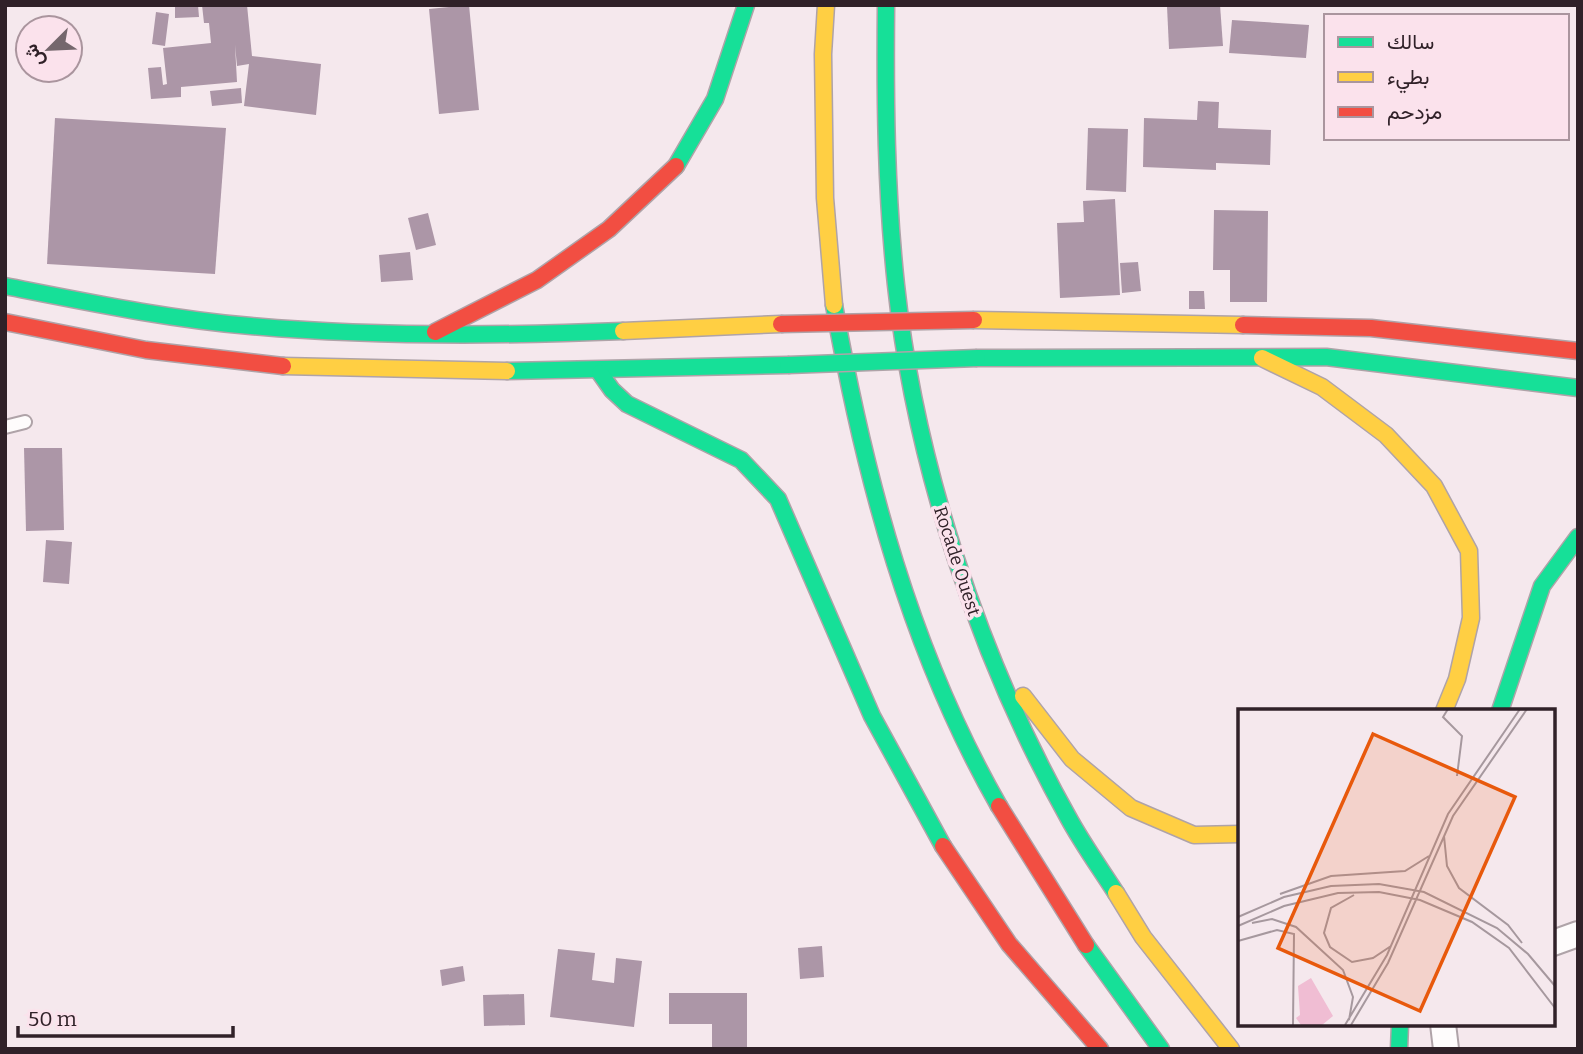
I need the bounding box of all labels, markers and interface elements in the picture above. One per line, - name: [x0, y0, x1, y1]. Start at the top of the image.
- north arrow: [14, 14, 84, 84]
- legend: [1324, 14, 1569, 140]
- text: سالك: [1387, 29, 1434, 55]
- text: ش: [19, 40, 49, 71]
- text: بطيء: [1387, 64, 1430, 94]
- text: مزدحم: [1387, 99, 1442, 126]
- street label: Rocade Ouest: [929, 503, 985, 619]
- inset map: [1238, 709, 1555, 1026]
- scale bar: [18, 995, 233, 1038]
- text: 50 m: [28, 1006, 77, 1032]

